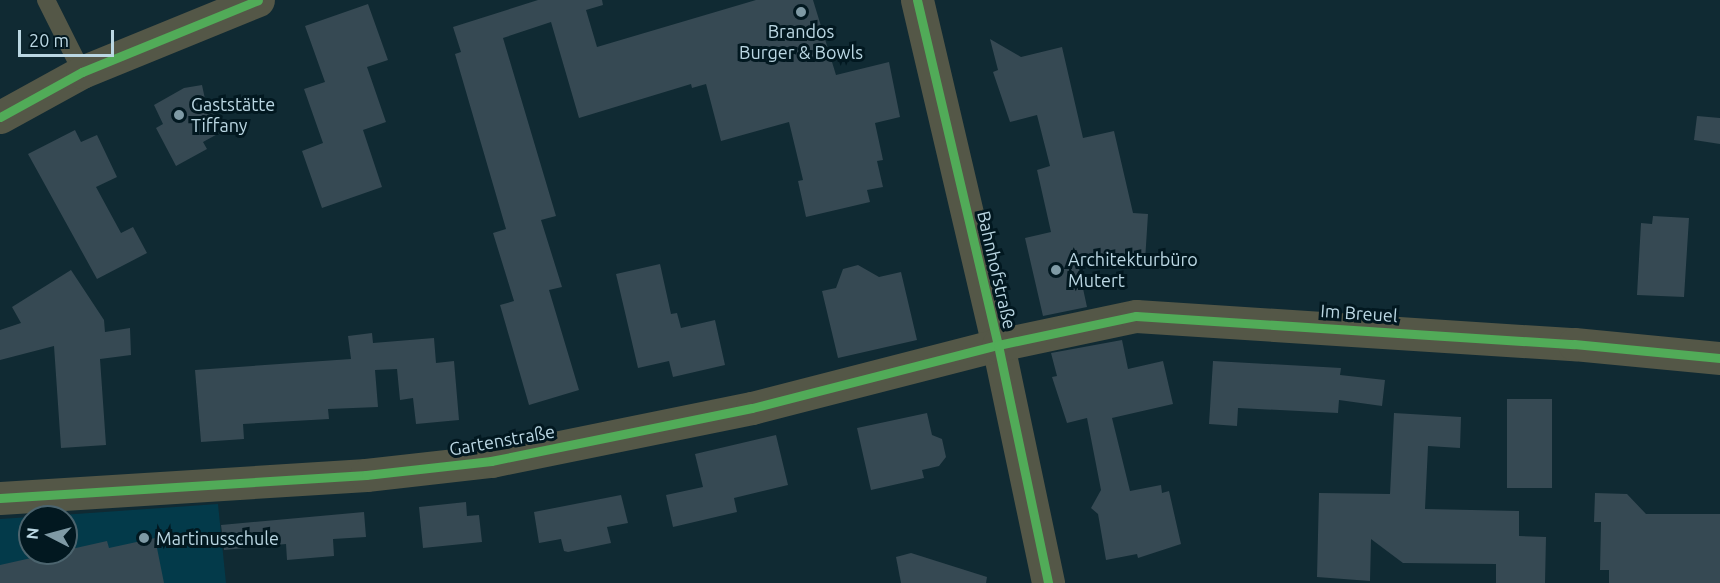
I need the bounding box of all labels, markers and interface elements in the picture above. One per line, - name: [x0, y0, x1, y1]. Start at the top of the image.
- marker: Brandos Burger & Bowls: [794, 5, 808, 19]
- scale bar: [21, 18, 117, 56]
- place label: Brandos Burger & Bowls: [739, 21, 863, 63]
- text: 20 m: [29, 30, 69, 50]
- place label: Gaststätte Tiffany: [191, 94, 275, 136]
- marker: Gaststätte Tiffany: [172, 108, 186, 122]
- street label: Bahnhofstraße: [973, 209, 1021, 331]
- place label: Architekturbüro Mutert: [1068, 249, 1198, 292]
- marker: Architekturbüro Mutert: [1049, 263, 1063, 277]
- street label: Im Breuel: [1320, 300, 1398, 326]
- street label: Gartenstraße: [447, 420, 557, 460]
- north arrow: [18, 505, 78, 565]
- text: N: [23, 526, 42, 540]
- place label: Martinusschule: [156, 527, 279, 549]
- marker: Martinusschule: [137, 531, 151, 545]

